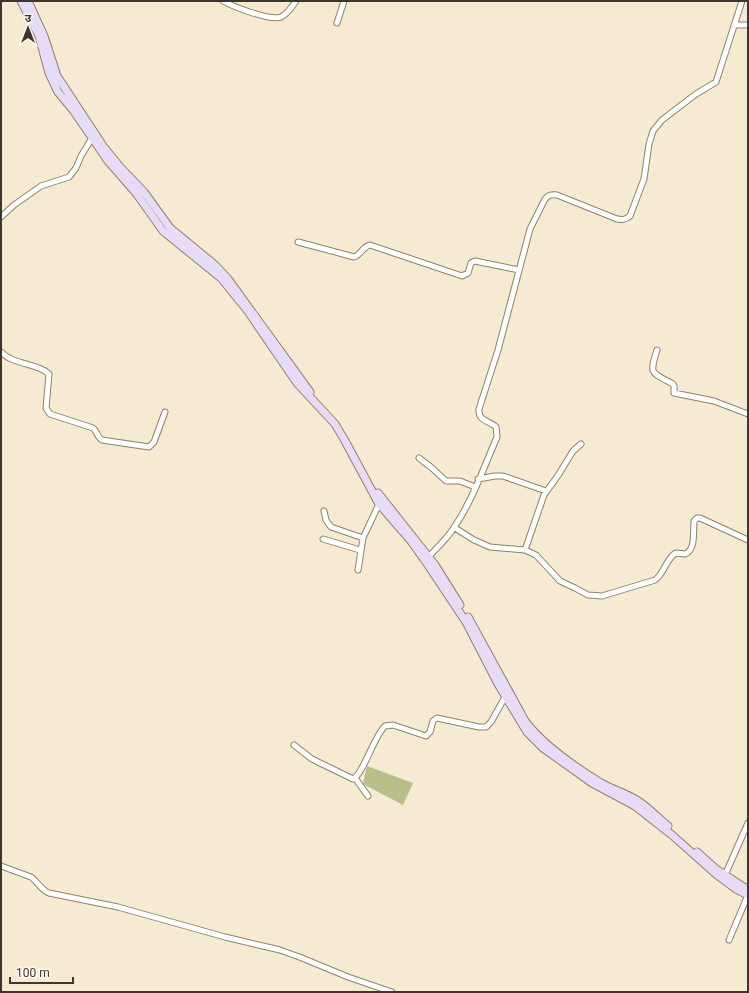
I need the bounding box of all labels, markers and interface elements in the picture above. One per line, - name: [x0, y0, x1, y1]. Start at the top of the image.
- north arrow: [8, 8, 48, 48]
- text: उ: [25, 12, 32, 25]
- scale bar: [10, 959, 73, 985]
- text: 100 m: [16, 966, 50, 980]

